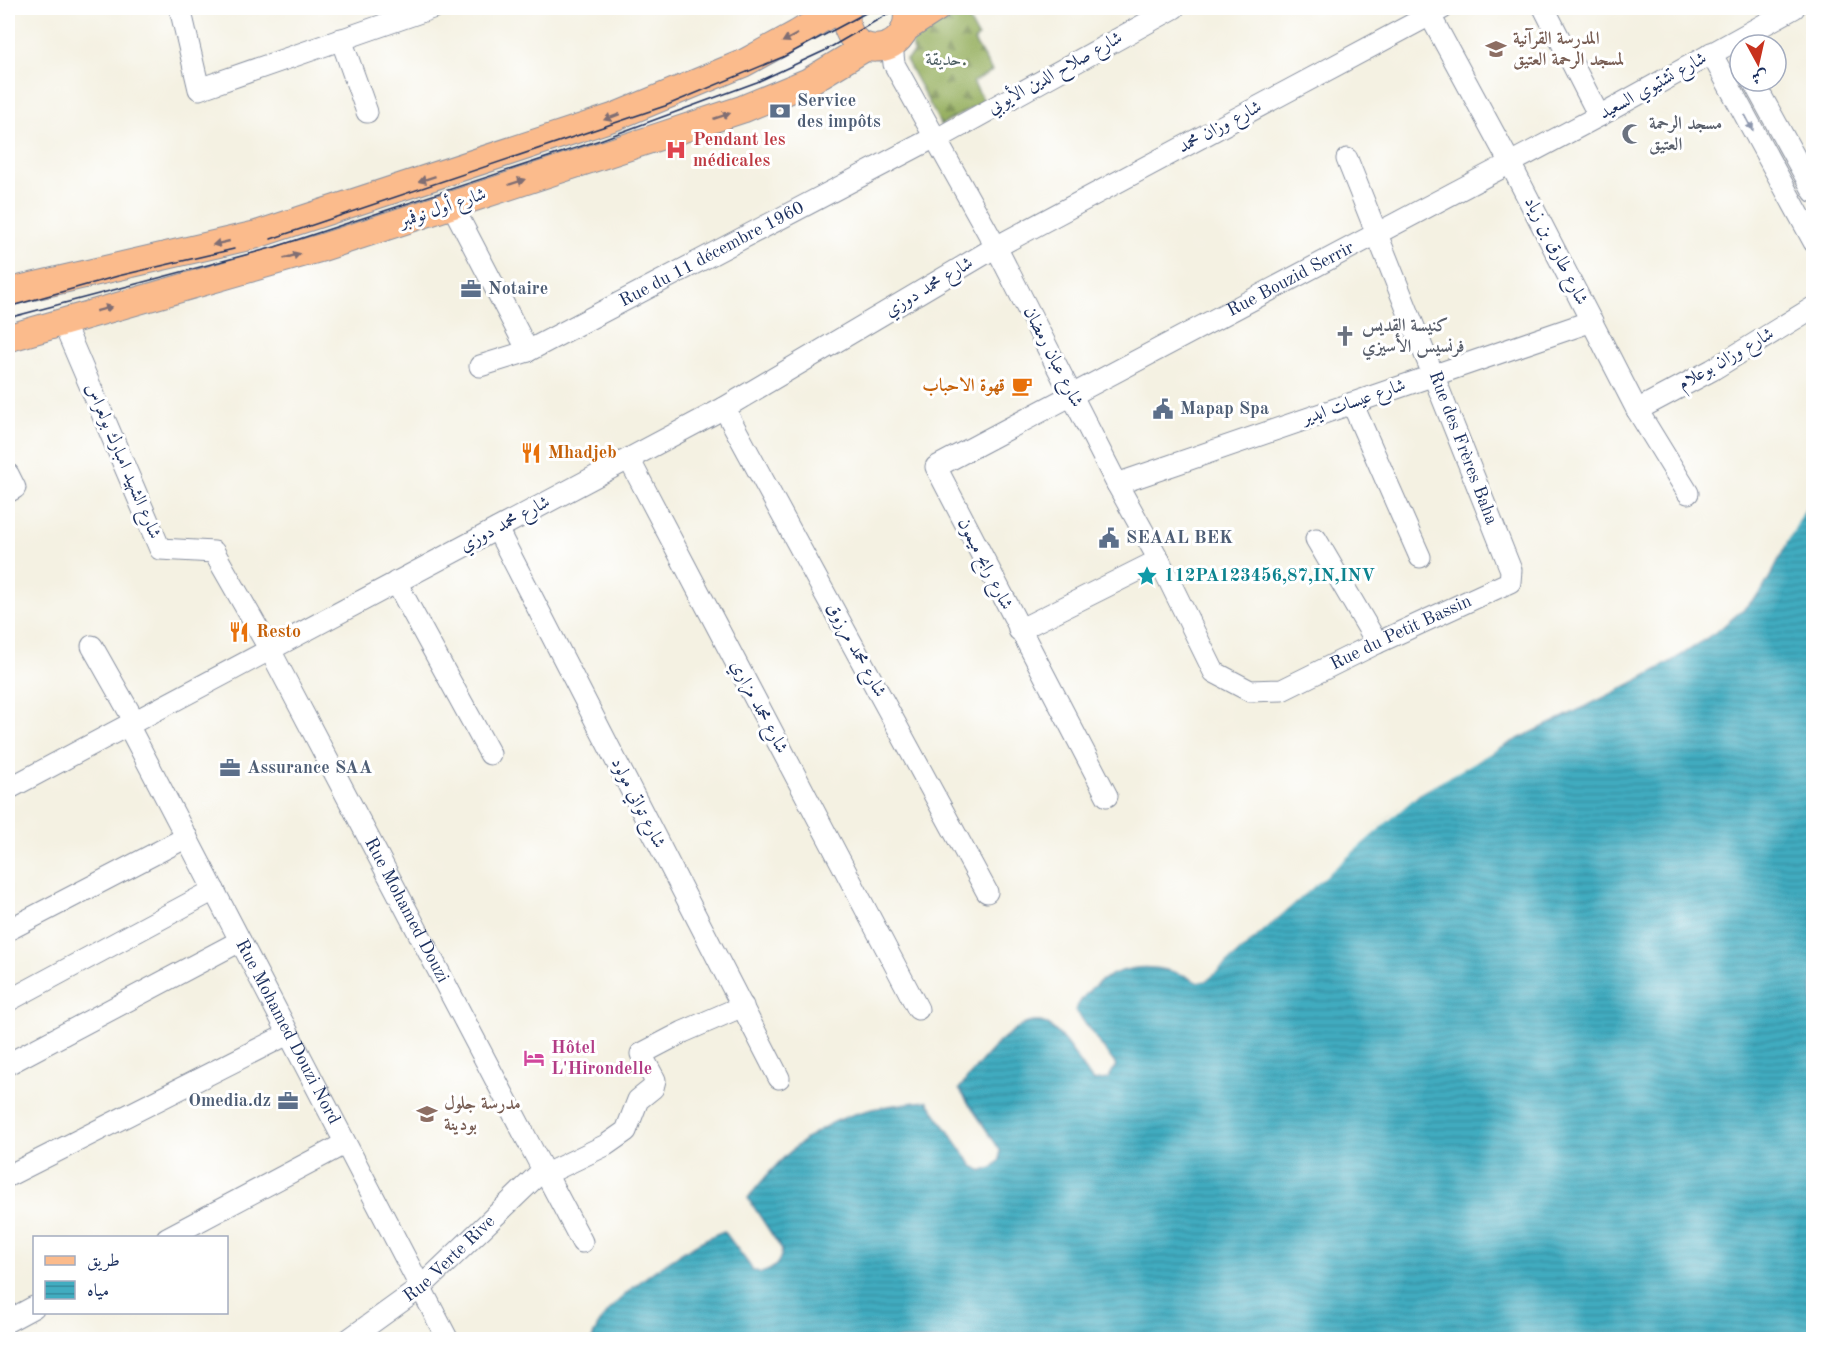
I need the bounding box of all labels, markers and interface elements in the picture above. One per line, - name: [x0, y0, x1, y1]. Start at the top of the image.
- street label: شارع صلاح الدين الأيوبي: [982, 24, 1128, 123]
- place label: المدرسة القرآنية لمسجد الرحمة العتيق: [1513, 27, 1624, 70]
- one-way arrow: [781, 33, 798, 43]
- north arrow: [1728, 33, 1788, 93]
- school or university icon: المدرسة القرآنية لمسجد الرحمة العتيق: [1484, 37, 1508, 61]
- street label: شارع تشتيوي السعيد: [1596, 49, 1712, 127]
- park label: حديقة.: [925, 51, 967, 70]
- text: ش: [1751, 67, 1769, 85]
- place label: Service des impôts: [797, 92, 881, 131]
- street label: شارع وزان محمد: [1175, 98, 1267, 161]
- bank icon: Service des impôts: [768, 99, 792, 123]
- one-way arrow: [713, 111, 731, 120]
- one-way arrow: [602, 113, 620, 123]
- place label: مسجد الرحمة العتيق: [1649, 115, 1722, 155]
- one-way arrow: [1744, 115, 1754, 132]
- mosque icon: مسجد الرحمة العتيق: [1620, 122, 1644, 146]
- place label: Pendant les médicales: [693, 131, 786, 170]
- hospital icon: Pendant les médicales: [664, 138, 688, 162]
- one-way arrow: [418, 174, 436, 184]
- one-way arrow: [508, 177, 526, 187]
- street label: شارع أول نوفمبر: [394, 180, 490, 237]
- street label: شارع طارق بن زياد: [1517, 194, 1591, 310]
- street label: Rue du 11 décembre 1960: [617, 198, 807, 310]
- street label: Rue Bouzid Serrir: [1224, 238, 1357, 320]
- one-way arrow: [211, 239, 230, 249]
- one-way arrow: [282, 251, 301, 261]
- street label: شارع محمد دوزي: [882, 254, 979, 325]
- office icon: Notaire: [459, 277, 483, 301]
- place label: Notaire: [488, 280, 548, 298]
- one-way arrow: [95, 304, 113, 313]
- street label: شارع عبان رمضان: [1015, 304, 1086, 413]
- place label: كنيسة القديس فرنسيس الأسيزي: [1362, 317, 1464, 361]
- church icon: كنيسة القديس فرنسيس الأسيزي: [1333, 324, 1357, 348]
- street label: شارع وزان بوعلام: [1675, 324, 1780, 399]
- street label: Rue des Frères Baha: [1425, 369, 1501, 527]
- cafe icon: قهوة الاحباب: [1010, 374, 1034, 398]
- place label: قهوة الاحباب: [922, 376, 1005, 396]
- street label: شارع عيسات ايدير: [1298, 376, 1410, 433]
- street label: شارع الشهيد امبارك بولعراس: [77, 380, 165, 543]
- public building icon: Mapap Spa: [1151, 397, 1175, 421]
- place label: Mapap Spa: [1180, 400, 1269, 418]
- restaurant icon: Mhadjeb: [519, 441, 543, 465]
- place label: Mhadjeb: [548, 444, 617, 462]
- street label: شارع محمد دوزي: [457, 493, 555, 560]
- street label: شارع رابح ميمون: [949, 515, 1016, 615]
- public building icon: SEAAL BEK: [1097, 526, 1121, 550]
- place label: SEAAL BEK: [1126, 529, 1233, 547]
- place icon: 112PA123456,87,IN,INV: [1135, 564, 1159, 588]
- place label: 112PA123456,87,IN,INV: [1164, 567, 1375, 585]
- street label: Rue du Petit Bassin: [1327, 592, 1474, 674]
- street label: شارع محمد مرزوق: [818, 600, 889, 702]
- restaurant icon: Resto: [227, 620, 251, 644]
- place label: Resto: [256, 623, 301, 641]
- street label: شارع محمد مزاري: [723, 658, 791, 759]
- street label: شارع تواتي مولود: [603, 755, 668, 853]
- office icon: Assurance SAA: [218, 756, 242, 780]
- place label: Assurance SAA: [247, 759, 373, 777]
- street label: Rue Mohamed Douzi: [361, 835, 452, 986]
- street label: Rue Mohamed Douzi Nord: [232, 937, 343, 1127]
- place label: Hôtel L'Hirondelle: [551, 1039, 652, 1078]
- hotel icon: Hôtel L'Hirondelle: [522, 1046, 546, 1070]
- office icon: Omedia.dz: [276, 1089, 300, 1113]
- place label: Omedia.dz: [188, 1092, 271, 1110]
- place label: مدرسة جلول بودينة: [444, 1094, 521, 1135]
- school or university icon: مدرسة جلول بودينة: [415, 1102, 439, 1126]
- street label: Rue Verte Rive: [400, 1212, 499, 1306]
- legend: [33, 1236, 228, 1314]
- text: طريق: [87, 1252, 120, 1272]
- text: مياه: [87, 1282, 109, 1300]

